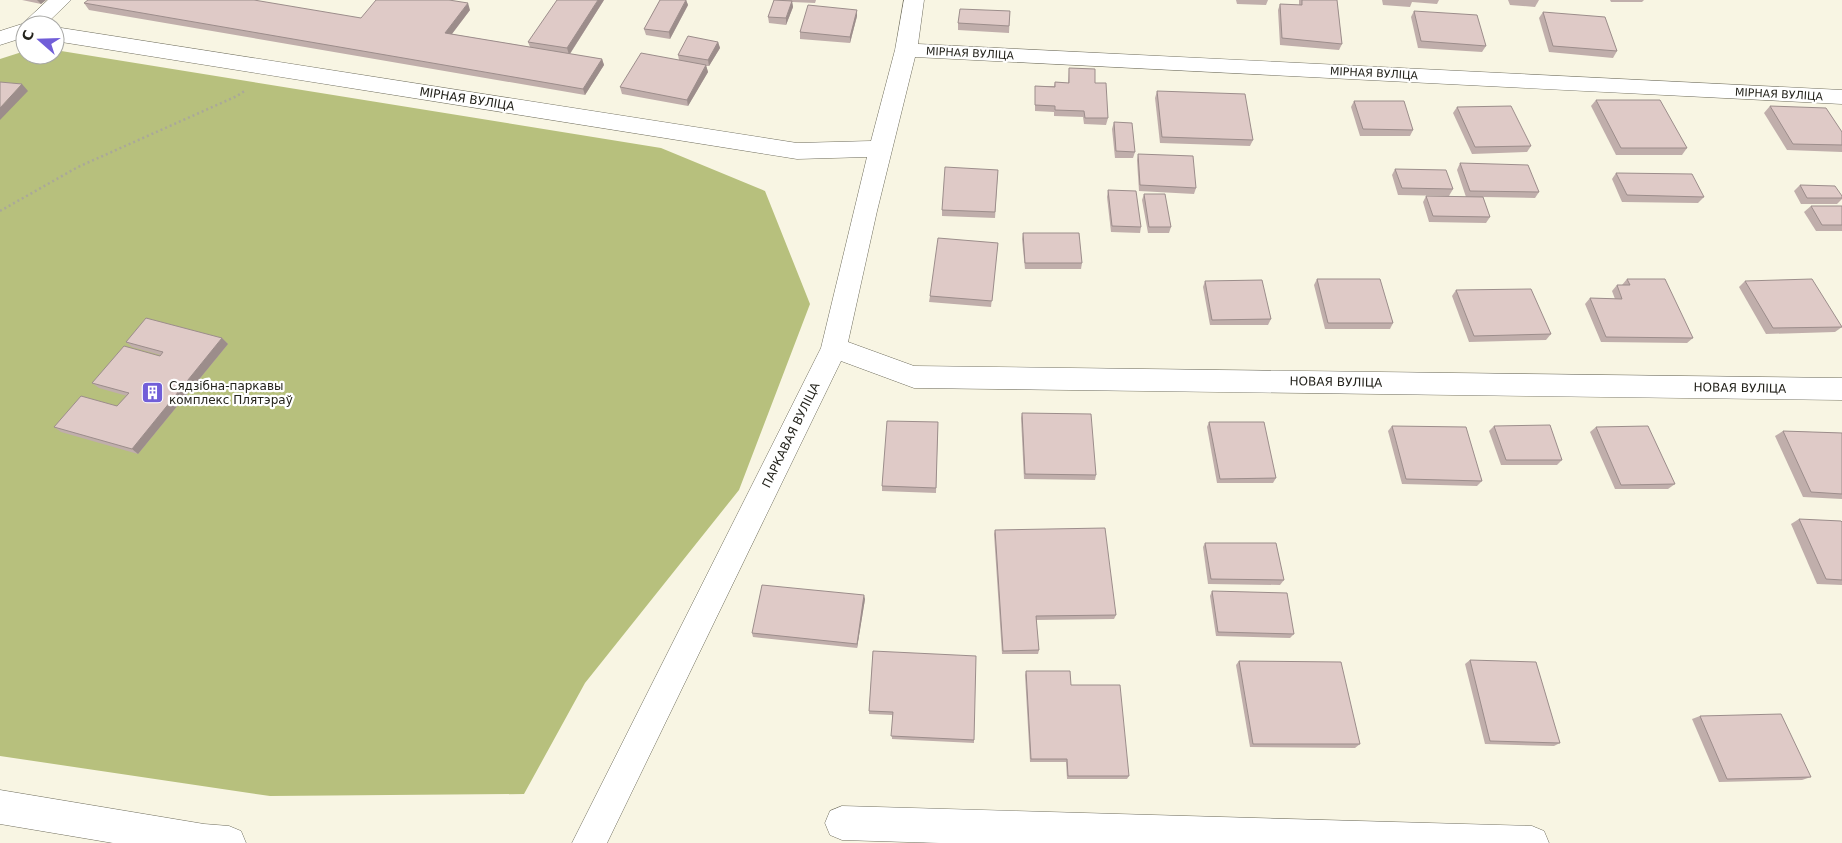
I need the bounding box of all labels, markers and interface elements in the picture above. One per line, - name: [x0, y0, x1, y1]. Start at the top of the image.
- north arrow: [15, 15, 65, 65]
- text: С: [19, 28, 37, 43]
- street label: МІРНАЯ ВУЛІЦА: [926, 45, 1015, 62]
- street label: МІРНАЯ ВУЛІЦА: [1330, 65, 1419, 82]
- street label: МІРНАЯ ВУЛІЦА: [418, 85, 516, 114]
- street label: МІРНАЯ ВУЛІЦА: [1735, 86, 1824, 103]
- street label: НОВАЯ ВУЛІЦА: [1290, 374, 1383, 390]
- place label: Сядзібна-паркавы комплекс Плятэраў: [169, 379, 293, 407]
- street label: ПАРКАВАЯ ВУЛІЦА: [759, 379, 823, 490]
- street label: НОВАЯ ВУЛІЦА: [1694, 380, 1787, 396]
- building icon: Сядзібна-паркавы комплекс Плятэраў: [141, 381, 165, 405]

